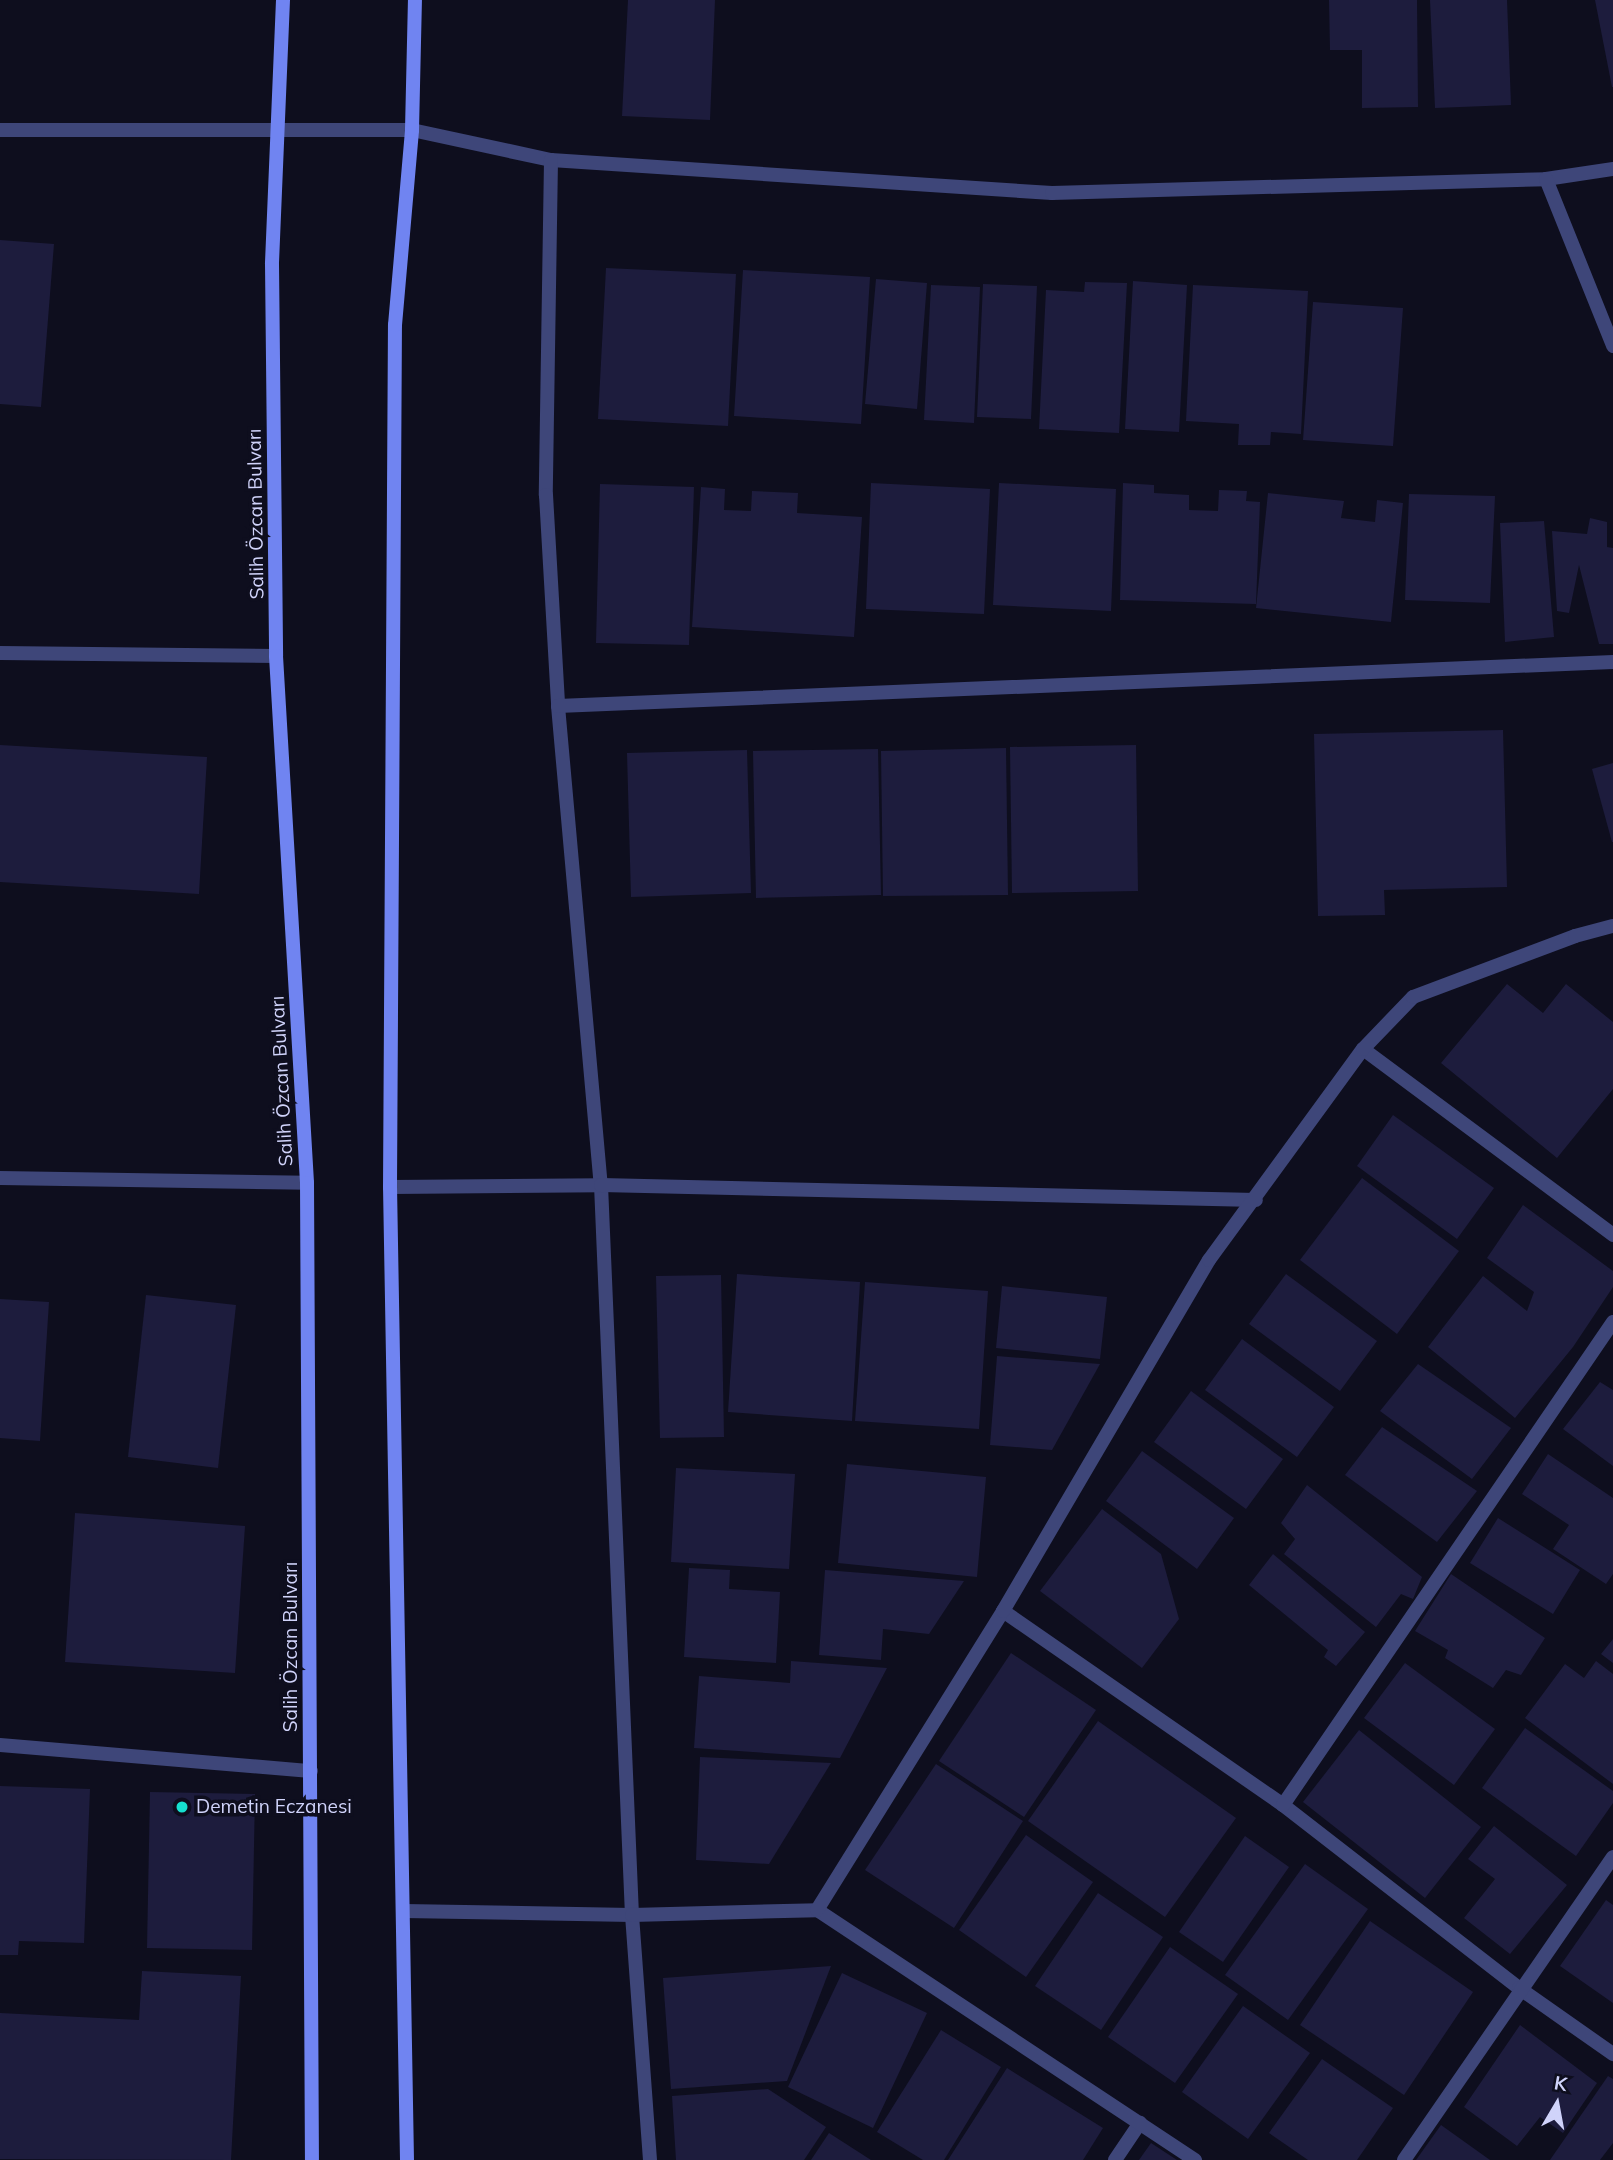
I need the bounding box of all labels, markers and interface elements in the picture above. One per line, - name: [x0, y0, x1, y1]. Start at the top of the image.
- street label: Salih Özcan Bulvarı: [243, 428, 269, 600]
- street label: Salih Özcan Bulvarı: [266, 995, 298, 1167]
- street label: Salih Özcan Bulvarı: [280, 1562, 302, 1732]
- place label: Demetin Eczanesi: [196, 1796, 352, 1818]
- marker: Demetin Eczanesi: [174, 1799, 190, 1815]
- north arrow: [1522, 2069, 1592, 2139]
- text: K: [1552, 2070, 1569, 2096]

